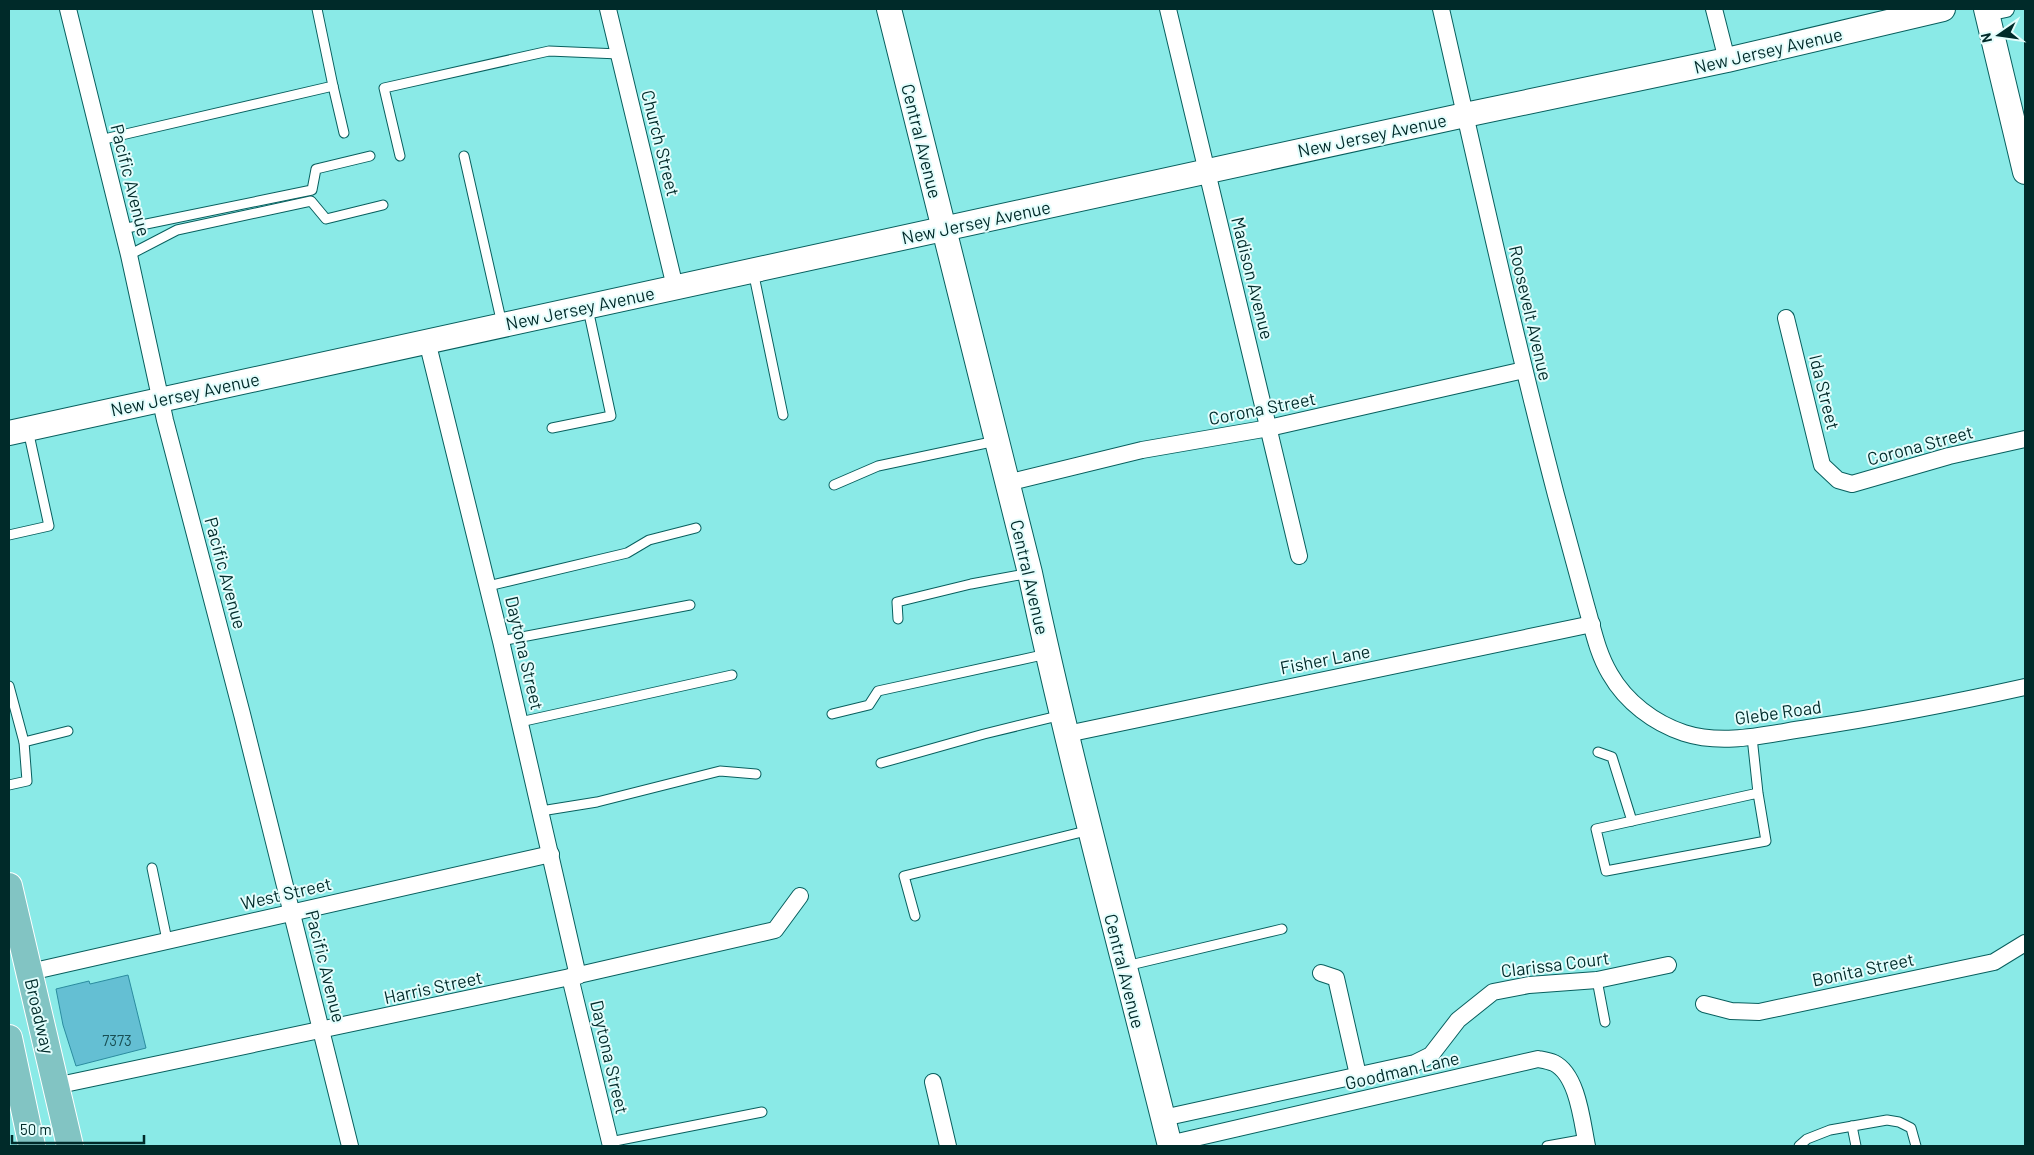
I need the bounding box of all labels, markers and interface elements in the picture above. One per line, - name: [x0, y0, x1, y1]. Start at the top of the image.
- north arrow: [1974, 10, 2024, 60]
- street label: New Jersey Avenue: [1692, 22, 1844, 78]
- text: N: [1977, 32, 1995, 44]
- street label: Central Avenue: [897, 81, 947, 201]
- street label: Church Street: [637, 88, 685, 198]
- street label: New Jersey Avenue: [1296, 108, 1448, 162]
- street label: Pacific Avenue: [106, 122, 156, 238]
- street label: New Jersey Avenue: [900, 195, 1052, 249]
- street label: Madison Avenue: [1227, 214, 1279, 342]
- street label: Roosevelt Avenue: [1505, 243, 1557, 383]
- street label: New Jersey Avenue: [504, 281, 656, 335]
- street label: Ida Street: [1805, 352, 1845, 432]
- street label: New Jersey Avenue: [109, 367, 261, 421]
- street label: Corona Street: [1207, 387, 1317, 429]
- street label: Corona Street: [1865, 420, 1975, 470]
- street label: Pacific Avenue: [201, 515, 251, 631]
- street label: Central Avenue: [1006, 517, 1054, 637]
- street label: Daytona Street: [501, 594, 549, 712]
- street label: Fisher Lane: [1278, 639, 1372, 679]
- street label: Glebe Road: [1733, 695, 1823, 729]
- street label: West Street: [239, 872, 333, 914]
- street label: Pacific Avenue: [301, 908, 351, 1024]
- street label: Central Avenue: [1100, 911, 1150, 1031]
- street label: Clarissa Court: [1500, 946, 1610, 982]
- street label: Bonita Street: [1810, 947, 1916, 991]
- street label: Harris Street: [382, 966, 484, 1008]
- street label: Broadway: [21, 976, 59, 1056]
- street label: Daytona Street: [586, 998, 634, 1116]
- house number: 7373: [102, 1031, 132, 1049]
- street label: Goodman Lane: [1343, 1046, 1461, 1094]
- scale bar: [12, 1112, 145, 1144]
- text: 50 m: [20, 1120, 52, 1138]

